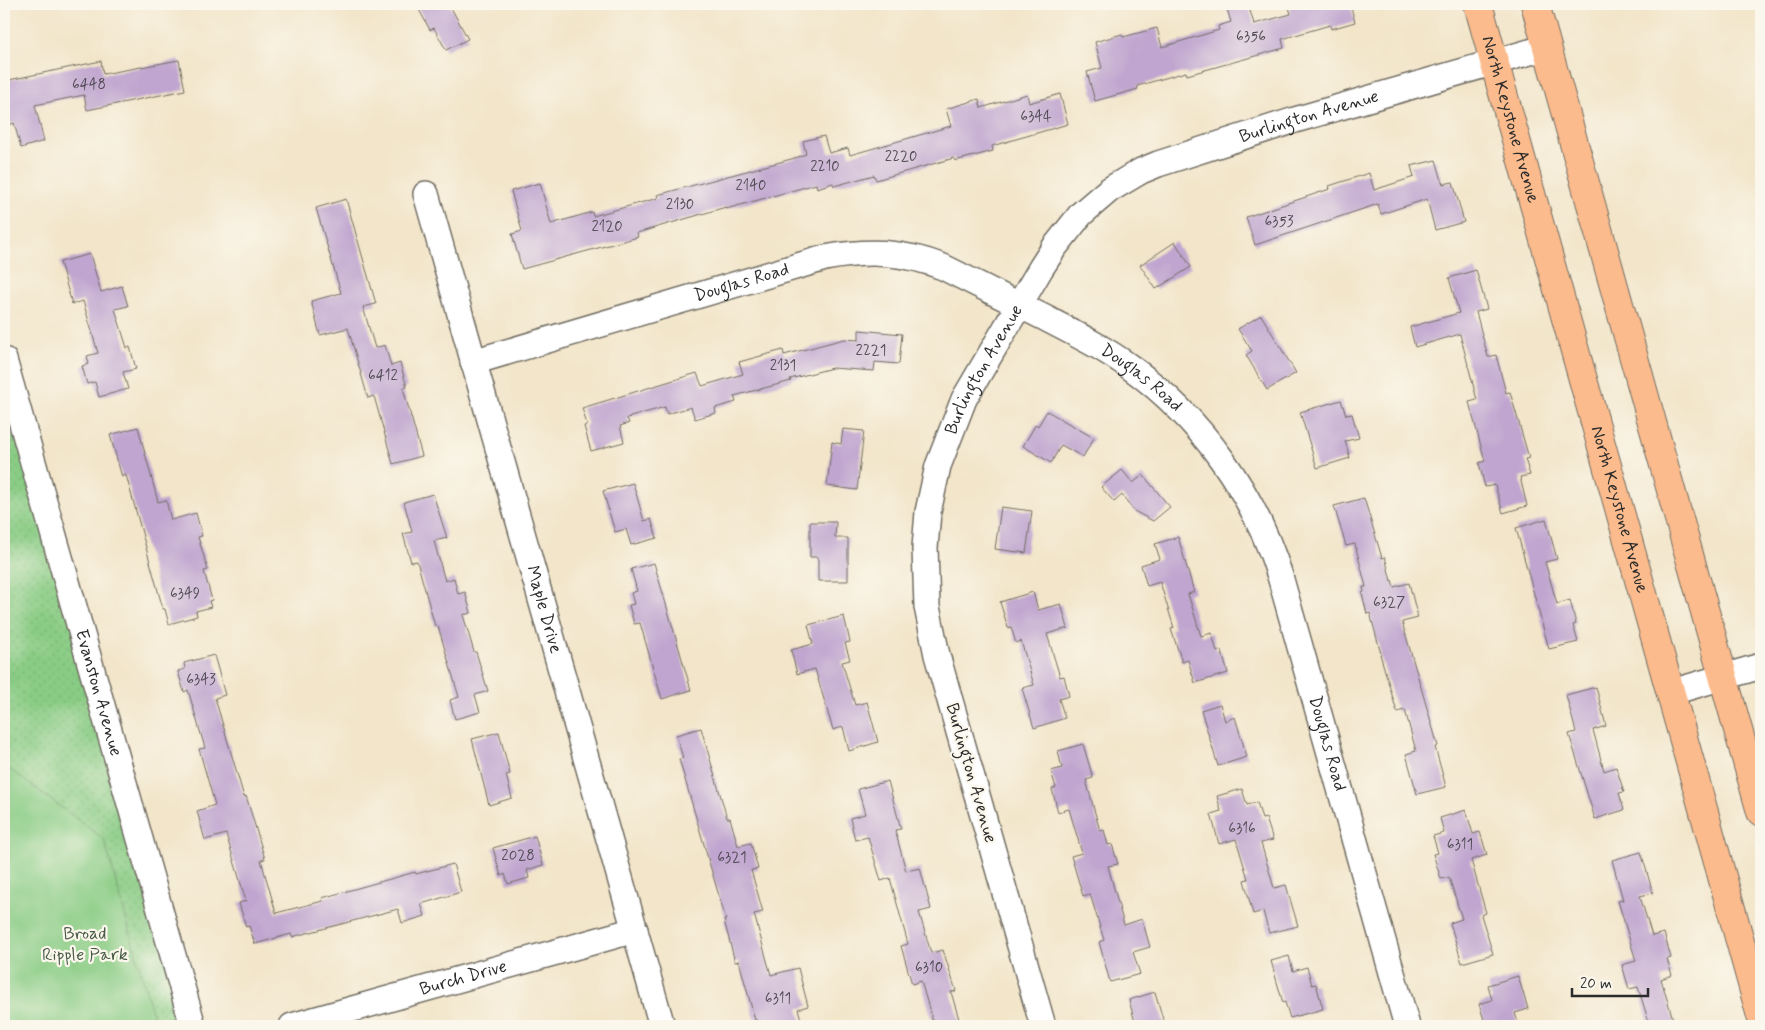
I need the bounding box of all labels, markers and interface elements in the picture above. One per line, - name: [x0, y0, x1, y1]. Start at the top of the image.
- house number: 6356: [1236, 27, 1266, 47]
- street label: North Keystone Avenue: [1476, 33, 1545, 206]
- house number: 6448: [72, 75, 106, 95]
- street label: Burlington Avenue: [1236, 84, 1382, 149]
- house number: 6344: [1020, 107, 1052, 127]
- house number: 2220: [885, 147, 917, 167]
- house number: 2210: [810, 157, 840, 177]
- house number: 2140: [735, 176, 767, 196]
- house number: 2130: [666, 195, 694, 215]
- house number: 6353: [1264, 212, 1294, 232]
- house number: 2120: [591, 217, 623, 237]
- street label: Douglas Road: [691, 257, 792, 308]
- street label: Burlington Avenue: [939, 300, 1029, 438]
- street label: Douglas Road: [1096, 338, 1188, 417]
- house number: 2221: [856, 341, 886, 361]
- house number: 2131: [770, 356, 796, 376]
- house number: 6412: [368, 366, 398, 386]
- street label: North Keystone Avenue: [1585, 423, 1654, 596]
- street label: Maple Drive: [520, 563, 568, 656]
- house number: 6349: [170, 584, 200, 604]
- house number: 6327: [1373, 593, 1405, 613]
- street label: Evanston Avenue: [69, 627, 128, 759]
- house number: 6343: [186, 670, 216, 690]
- street label: Douglas Road: [1302, 693, 1352, 794]
- street label: Burlington Avenue: [938, 700, 1002, 846]
- house number: 6316: [1228, 819, 1256, 839]
- house number: 6311: [1447, 835, 1473, 855]
- house number: 2028: [501, 846, 535, 866]
- house number: 6321: [717, 848, 747, 868]
- park label: Broad Ripple Park: [42, 922, 128, 967]
- street label: Burch Drive: [417, 954, 510, 1002]
- house number: 6310: [915, 958, 943, 978]
- scale bar: [1572, 965, 1649, 997]
- text: 20 m: [1580, 974, 1612, 994]
- house number: 6311: [765, 989, 791, 1009]

